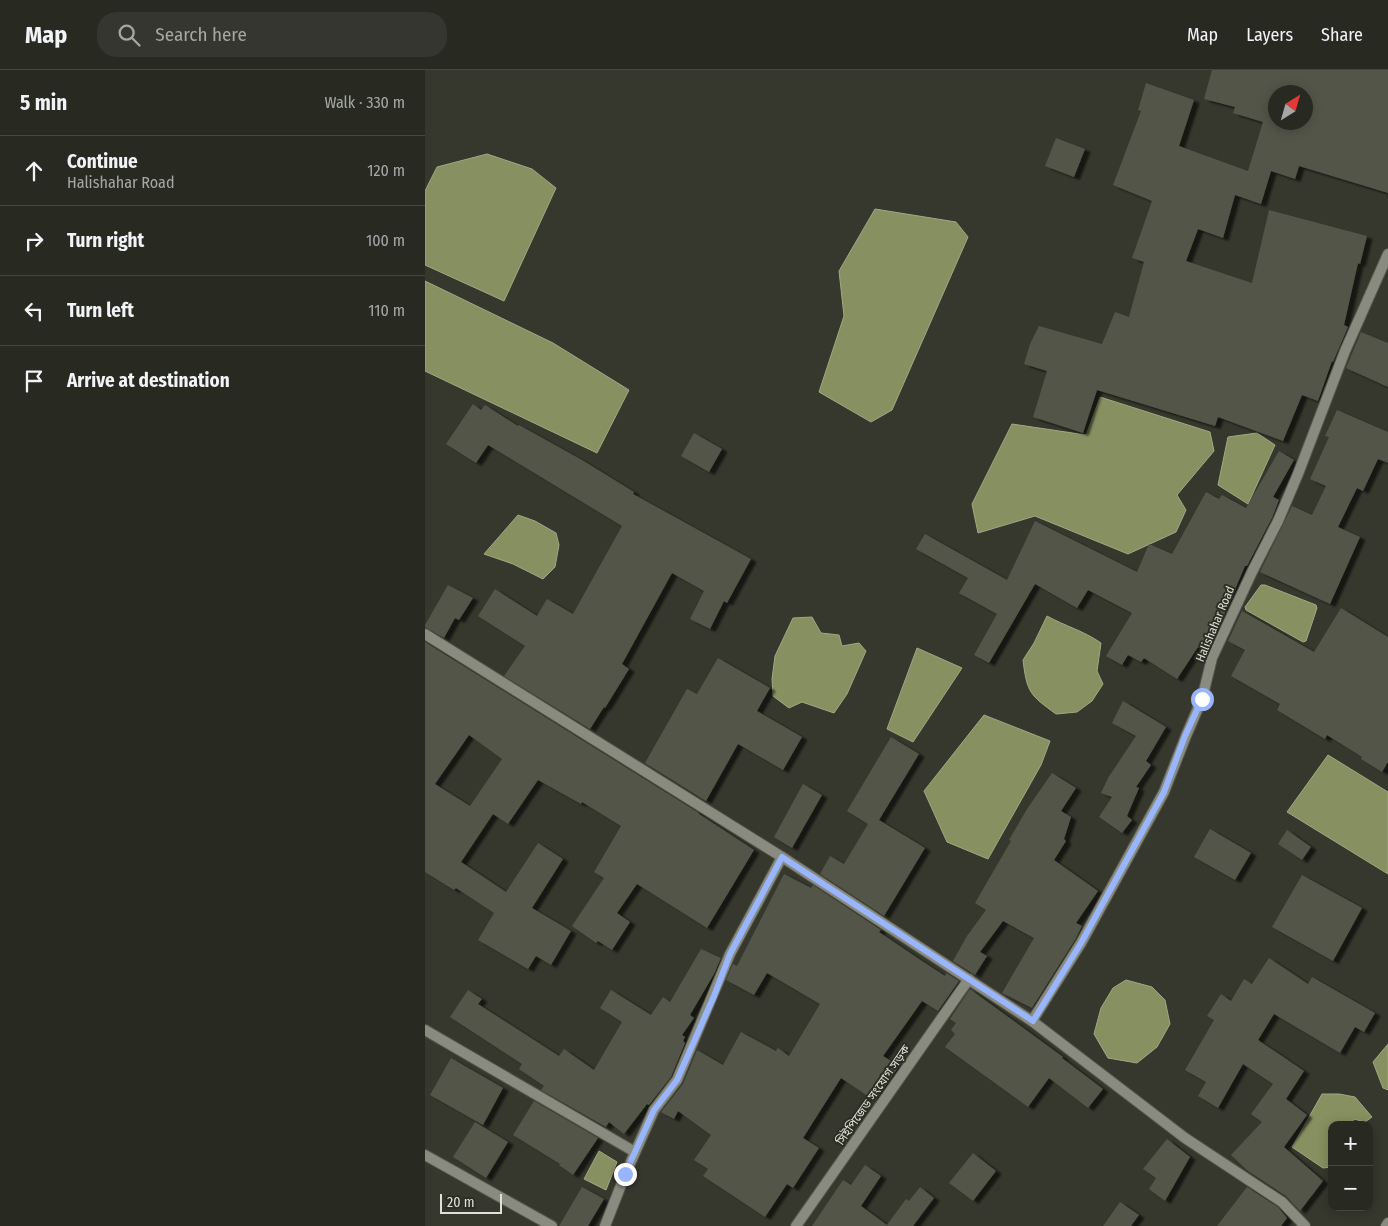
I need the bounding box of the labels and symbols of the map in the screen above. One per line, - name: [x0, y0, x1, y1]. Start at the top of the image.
- north arrow: [1268, 85, 1313, 130]
- street label: Halishahar Road: [1193, 584, 1237, 664]
- route start: [1191, 688, 1214, 711]
- street label: সিইপিজেড সংযোগ সড়ক: [832, 1041, 913, 1149]
- route end: [614, 1163, 637, 1186]
- scale bar: [440, 1191, 503, 1214]

